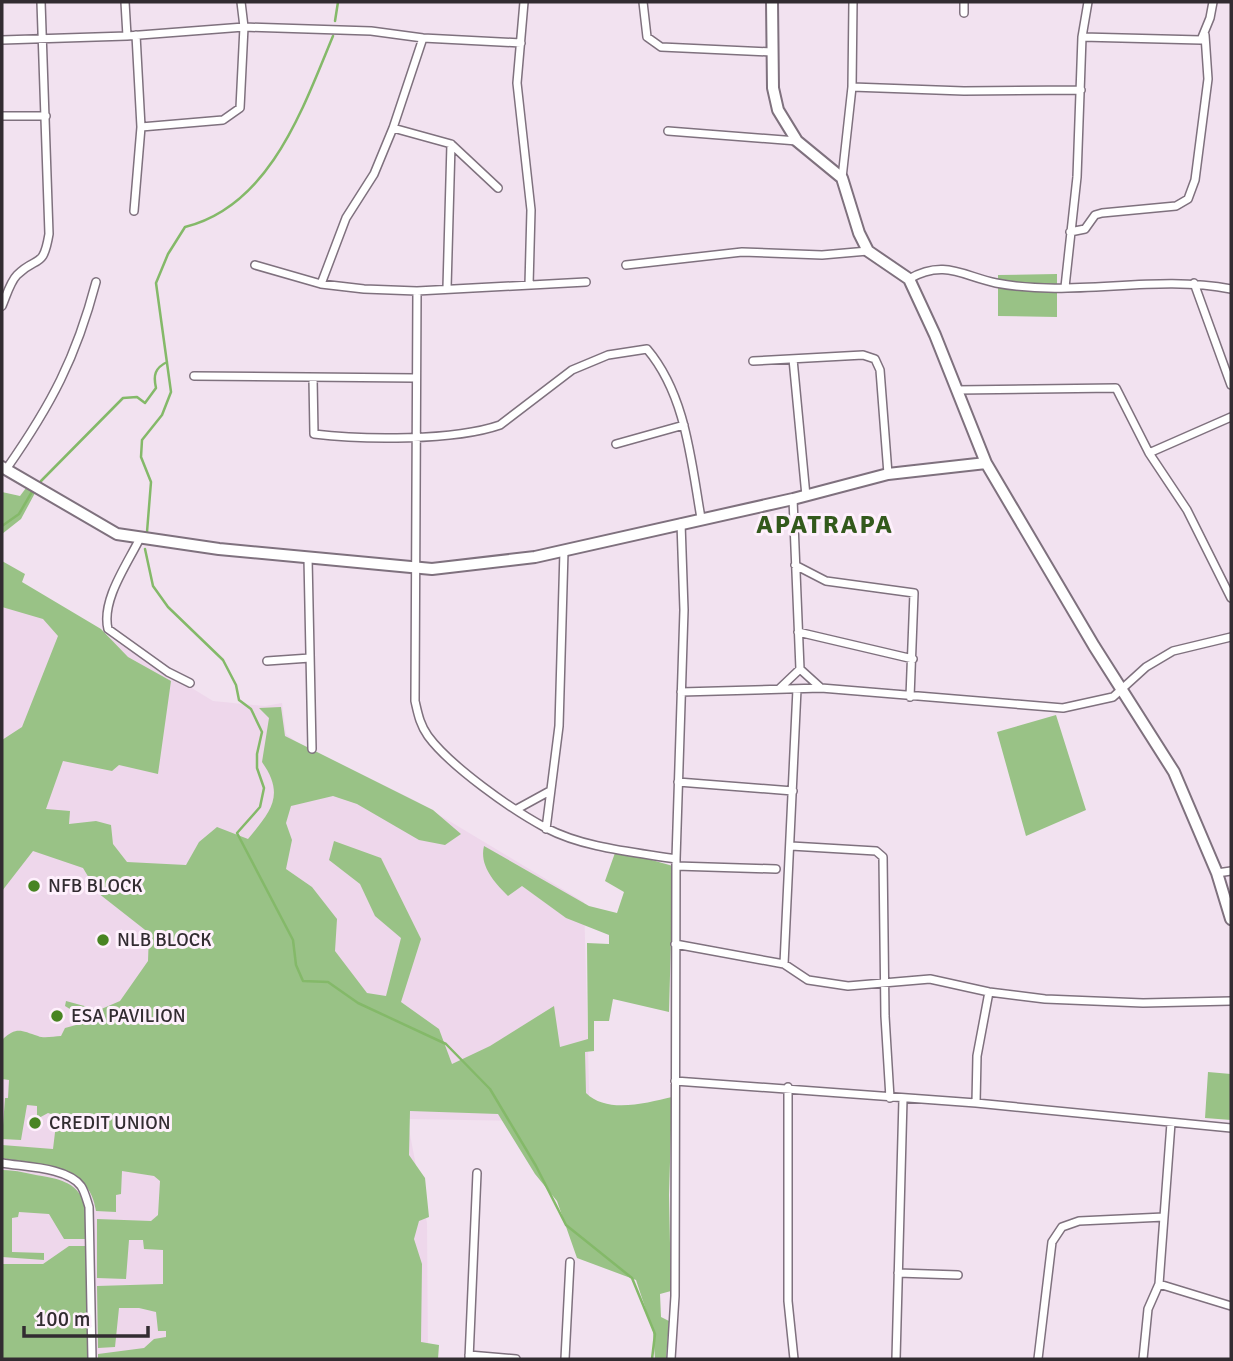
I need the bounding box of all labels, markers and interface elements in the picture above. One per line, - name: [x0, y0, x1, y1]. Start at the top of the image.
- district label: APATRAPA: [756, 509, 894, 541]
- place label: NFB BLOCK: [48, 874, 143, 898]
- marker: NFB BLOCK: [26, 878, 42, 894]
- place label: NLB BLOCK: [117, 928, 212, 952]
- marker: NLB BLOCK: [95, 932, 111, 948]
- place label: ESA PAVILION: [71, 1004, 186, 1028]
- marker: ESA PAVILION: [49, 1008, 65, 1024]
- place label: CREDIT UNION: [49, 1111, 171, 1135]
- marker: CREDIT UNION: [27, 1115, 43, 1131]
- scale bar: [24, 1294, 149, 1338]
- text: 100 m: [35, 1306, 90, 1332]

